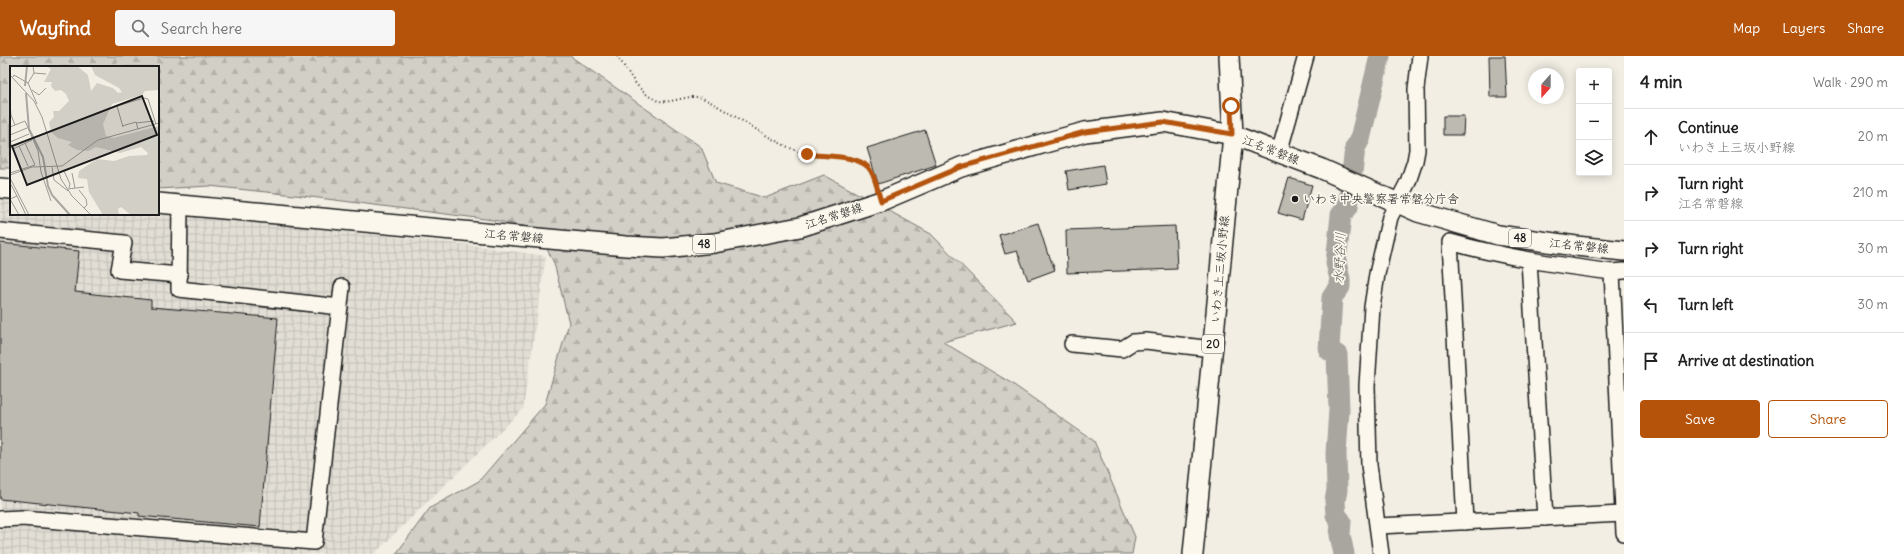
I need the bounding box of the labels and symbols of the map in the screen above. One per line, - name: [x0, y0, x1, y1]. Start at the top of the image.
- inset map: [10, 66, 159, 215]
- north arrow: [1528, 68, 1564, 104]
- route start: [1222, 97, 1240, 115]
- street label: 江名常磐線: [1240, 132, 1302, 167]
- route end: [798, 145, 816, 163]
- place label: いわき中央警察署常磐分庁舎: [1303, 191, 1459, 206]
- marker: いわき中央警察署常磐分庁舎: [1290, 194, 1300, 204]
- street label: 江名常磐線: [803, 199, 865, 232]
- street label: いわき上三坂小野線: [1207, 215, 1232, 323]
- street label: 江名常磐線: [483, 225, 545, 246]
- road number: 48: [1509, 229, 1531, 247]
- water label: 水野谷川: [1330, 232, 1349, 284]
- road number: 48: [693, 235, 715, 253]
- street label: 江名常磐線: [1548, 235, 1610, 256]
- road number: 20: [1202, 335, 1224, 353]

